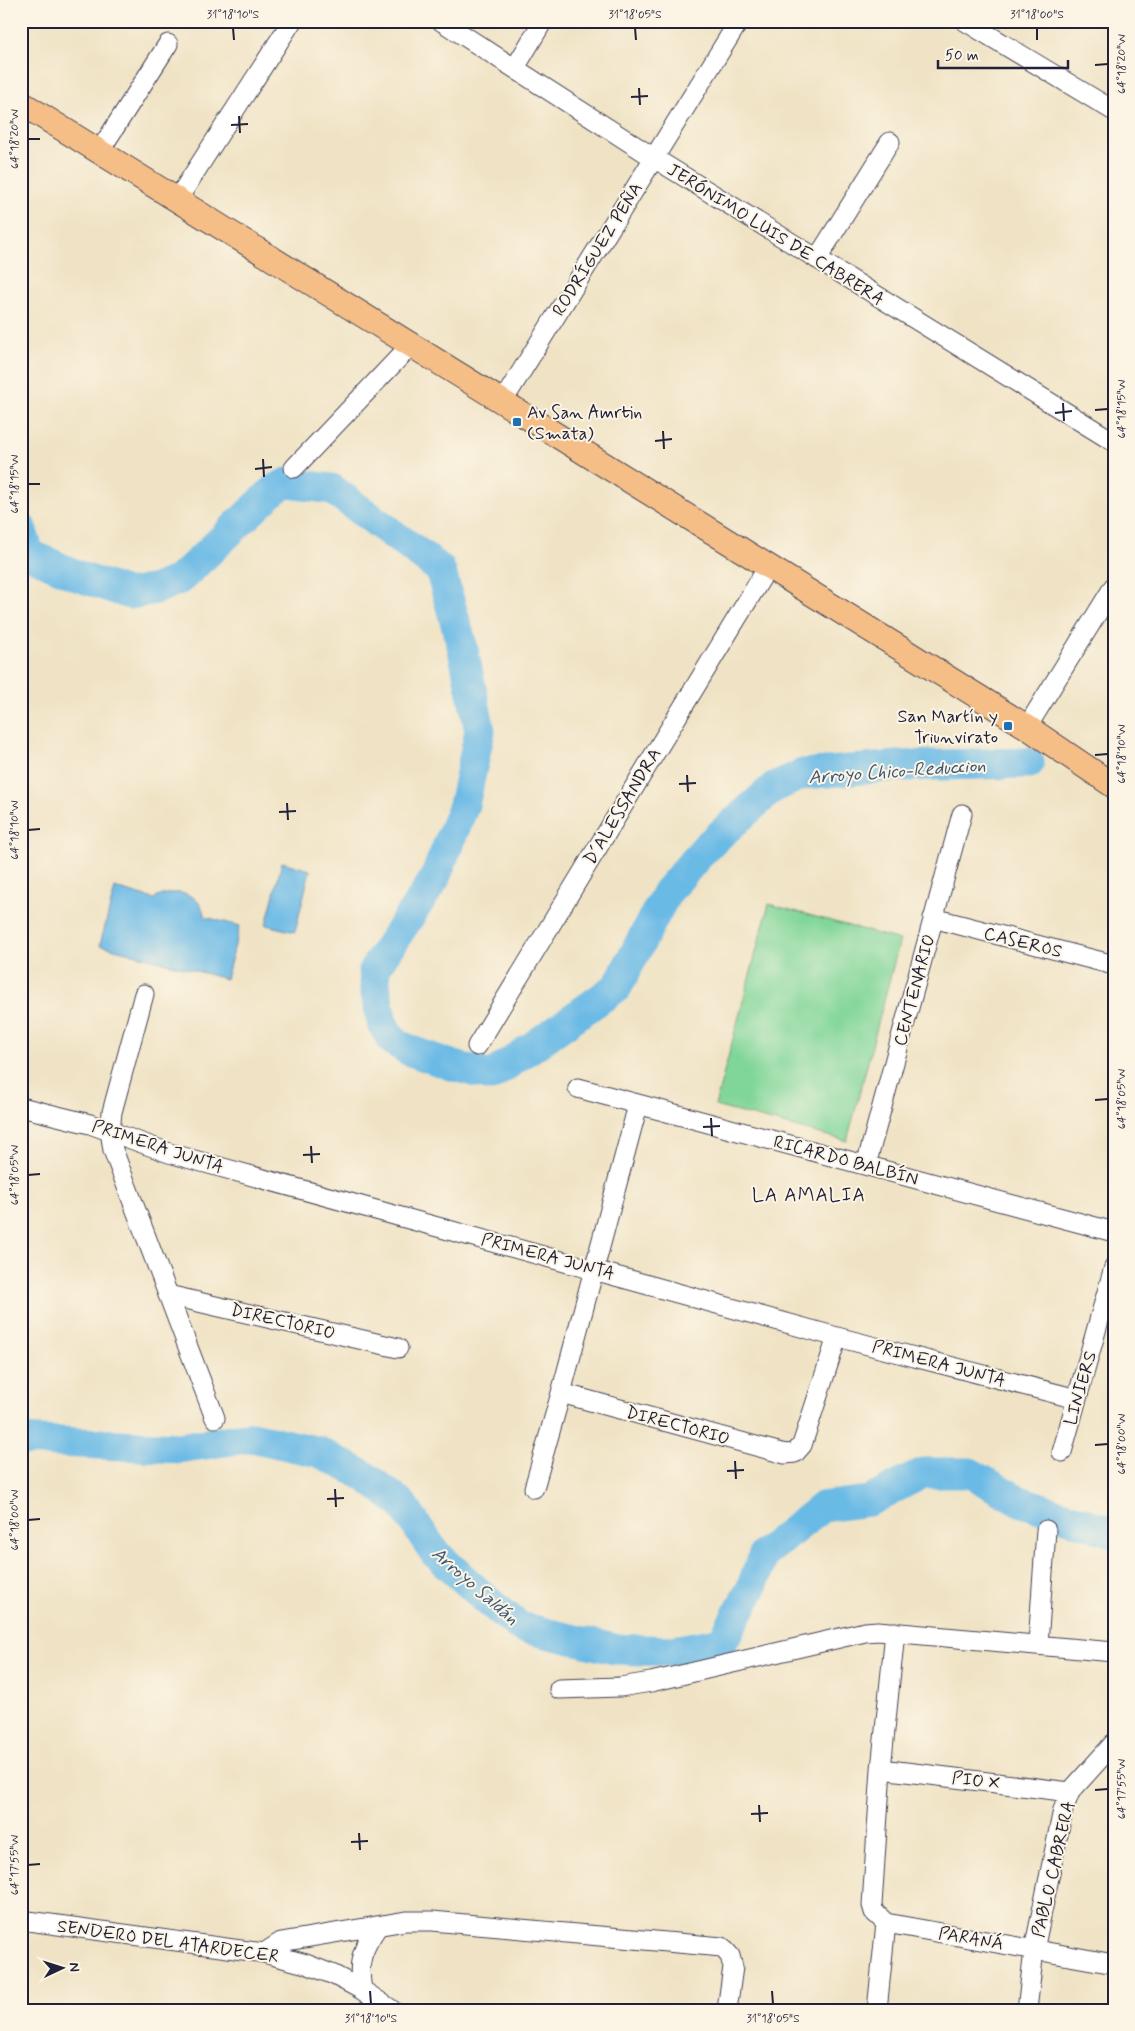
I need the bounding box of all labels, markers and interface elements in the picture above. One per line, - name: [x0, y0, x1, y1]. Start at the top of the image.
- text: 31°18'10"S: [207, 7, 260, 23]
- text: 31°18'05"S: [608, 7, 662, 23]
- text: 31°18'00"S: [1010, 7, 1064, 23]
- text: 64°18'20"W: [1114, 34, 1130, 94]
- scale bar: [938, 38, 1068, 70]
- text: 50 m: [945, 46, 979, 66]
- text: 64°18'20"W: [7, 109, 23, 169]
- street label: JERÓNIMO LUIS DE CABRERA: [662, 158, 889, 312]
- street label: RODRÍGUEZ PEÑA: [547, 178, 649, 321]
- text: 64°18'15"W: [1114, 379, 1130, 438]
- place label: Av San Amrtin (Smata): [527, 401, 642, 446]
- marker: Av San Amrtin (Smata): [511, 416, 523, 428]
- text: 64°18'15"W: [7, 454, 23, 513]
- place label: San Martín y Triunvirato: [898, 705, 998, 750]
- marker: San Martín y Triunvirato: [1002, 720, 1014, 732]
- text: 64°18'10"W: [1114, 724, 1130, 784]
- street label: D´ALESSANDRA: [578, 744, 667, 869]
- water label: Arroyo Chico-Reduccion: [808, 753, 987, 790]
- text: 64°18'10"W: [7, 800, 23, 860]
- street label: CASEROS: [981, 922, 1064, 964]
- street label: CENTENARIO: [889, 932, 941, 1049]
- text: 64°18'05"W: [1114, 1069, 1130, 1129]
- street label: PRIMERA JUNTA: [89, 1114, 227, 1180]
- street label: RICARDO BALBÍN: [771, 1130, 921, 1192]
- text: 64°18'05"W: [7, 1145, 23, 1205]
- district label: LA AMALIA: [752, 1183, 866, 1208]
- street label: PRIMERA JUNTA: [478, 1228, 617, 1286]
- street label: DIRECTORIO: [228, 1298, 337, 1346]
- street label: PRIMERA JUNTA: [869, 1335, 1008, 1393]
- street label: LINIERS: [1059, 1348, 1103, 1428]
- street label: DIRECTORIO: [623, 1401, 732, 1451]
- text: 64°18'00"W: [1114, 1413, 1130, 1474]
- text: 64°18'00"W: [7, 1489, 23, 1550]
- water label: Arroyo Saldán: [426, 1541, 524, 1631]
- text: 64°17'55"W: [1114, 1759, 1130, 1819]
- street label: PIO X: [950, 1766, 1001, 1796]
- street label: PABLO CABRERA: [1027, 1799, 1081, 1940]
- text: 64°17'55"W: [7, 1835, 23, 1895]
- street label: SENDERO DEL ATARDECER: [57, 1915, 279, 1967]
- street label: PARANÁ: [936, 1921, 1005, 1957]
- north arrow: [38, 1944, 88, 1994]
- text: 31°18'10"S: [345, 2011, 398, 2027]
- text: 31°18'05"S: [746, 2011, 800, 2027]

